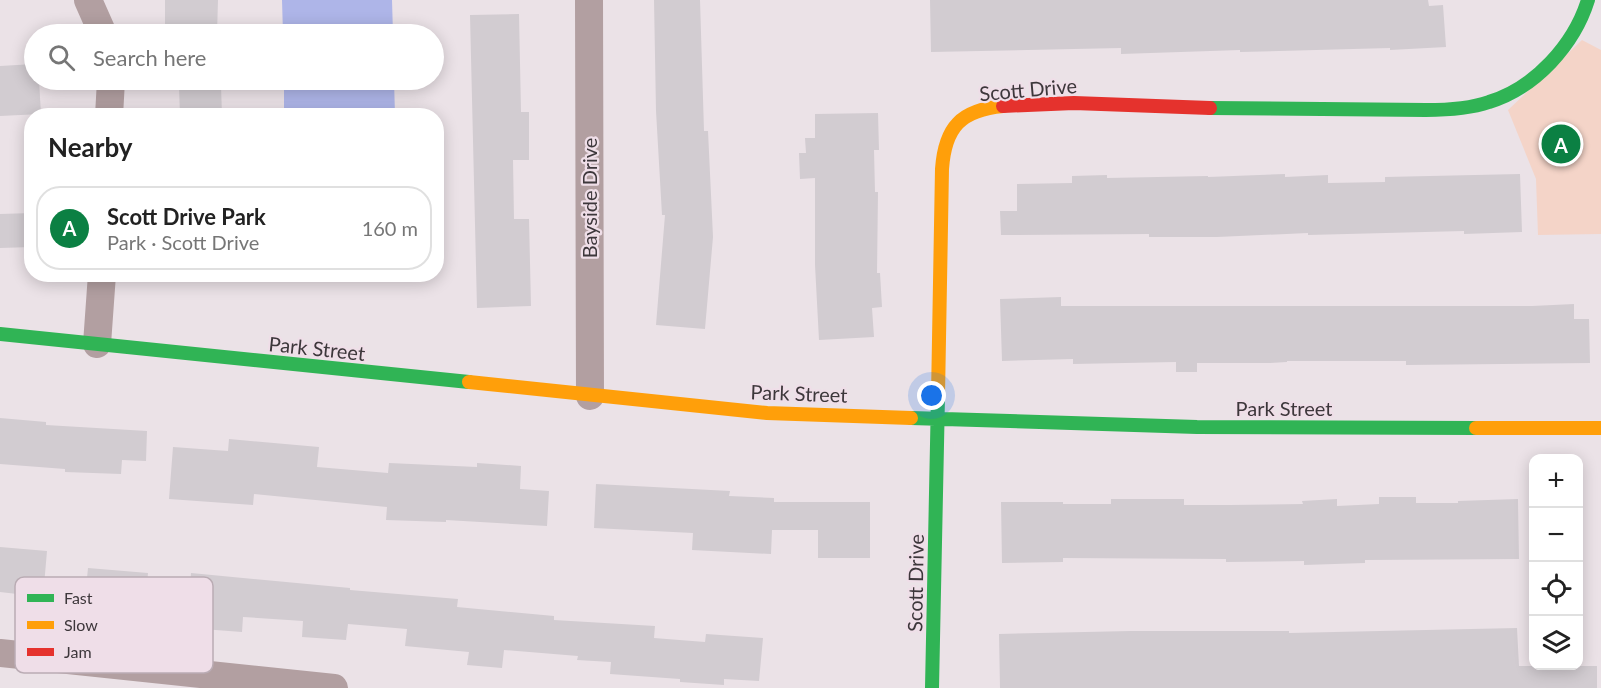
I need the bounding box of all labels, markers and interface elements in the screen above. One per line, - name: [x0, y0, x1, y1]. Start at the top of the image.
- search box: [24, 24, 444, 90]
- icon: search: [45, 41, 78, 74]
- text: Search here: [93, 44, 206, 71]
- street label: Scott Drive: [978, 73, 1078, 105]
- pin: A: [1542, 122, 1580, 166]
- text: Nearby: [48, 131, 133, 163]
- street label: Bayside Drive: [577, 138, 601, 258]
- text: Scott Drive Park: [107, 203, 266, 230]
- text: A: [63, 216, 76, 240]
- text: 160 m: [362, 216, 418, 240]
- text: Park · Scott Drive: [107, 230, 259, 254]
- street label: Park Street: [268, 331, 366, 365]
- street label: Park Street: [750, 379, 848, 407]
- your location: [917, 381, 946, 410]
- street label: Park Street: [1236, 396, 1332, 420]
- map controls: [1529, 454, 1583, 670]
- button: +: [1529, 454, 1583, 508]
- button: −: [1529, 508, 1583, 562]
- street label: Scott Drive: [902, 534, 928, 632]
- button: locate: [1529, 562, 1583, 616]
- legend: [15, 577, 213, 673]
- text: Fast: [64, 588, 93, 607]
- text: Slow: [64, 615, 98, 634]
- button: layers: [1529, 616, 1583, 670]
- text: Jam: [64, 642, 92, 661]

